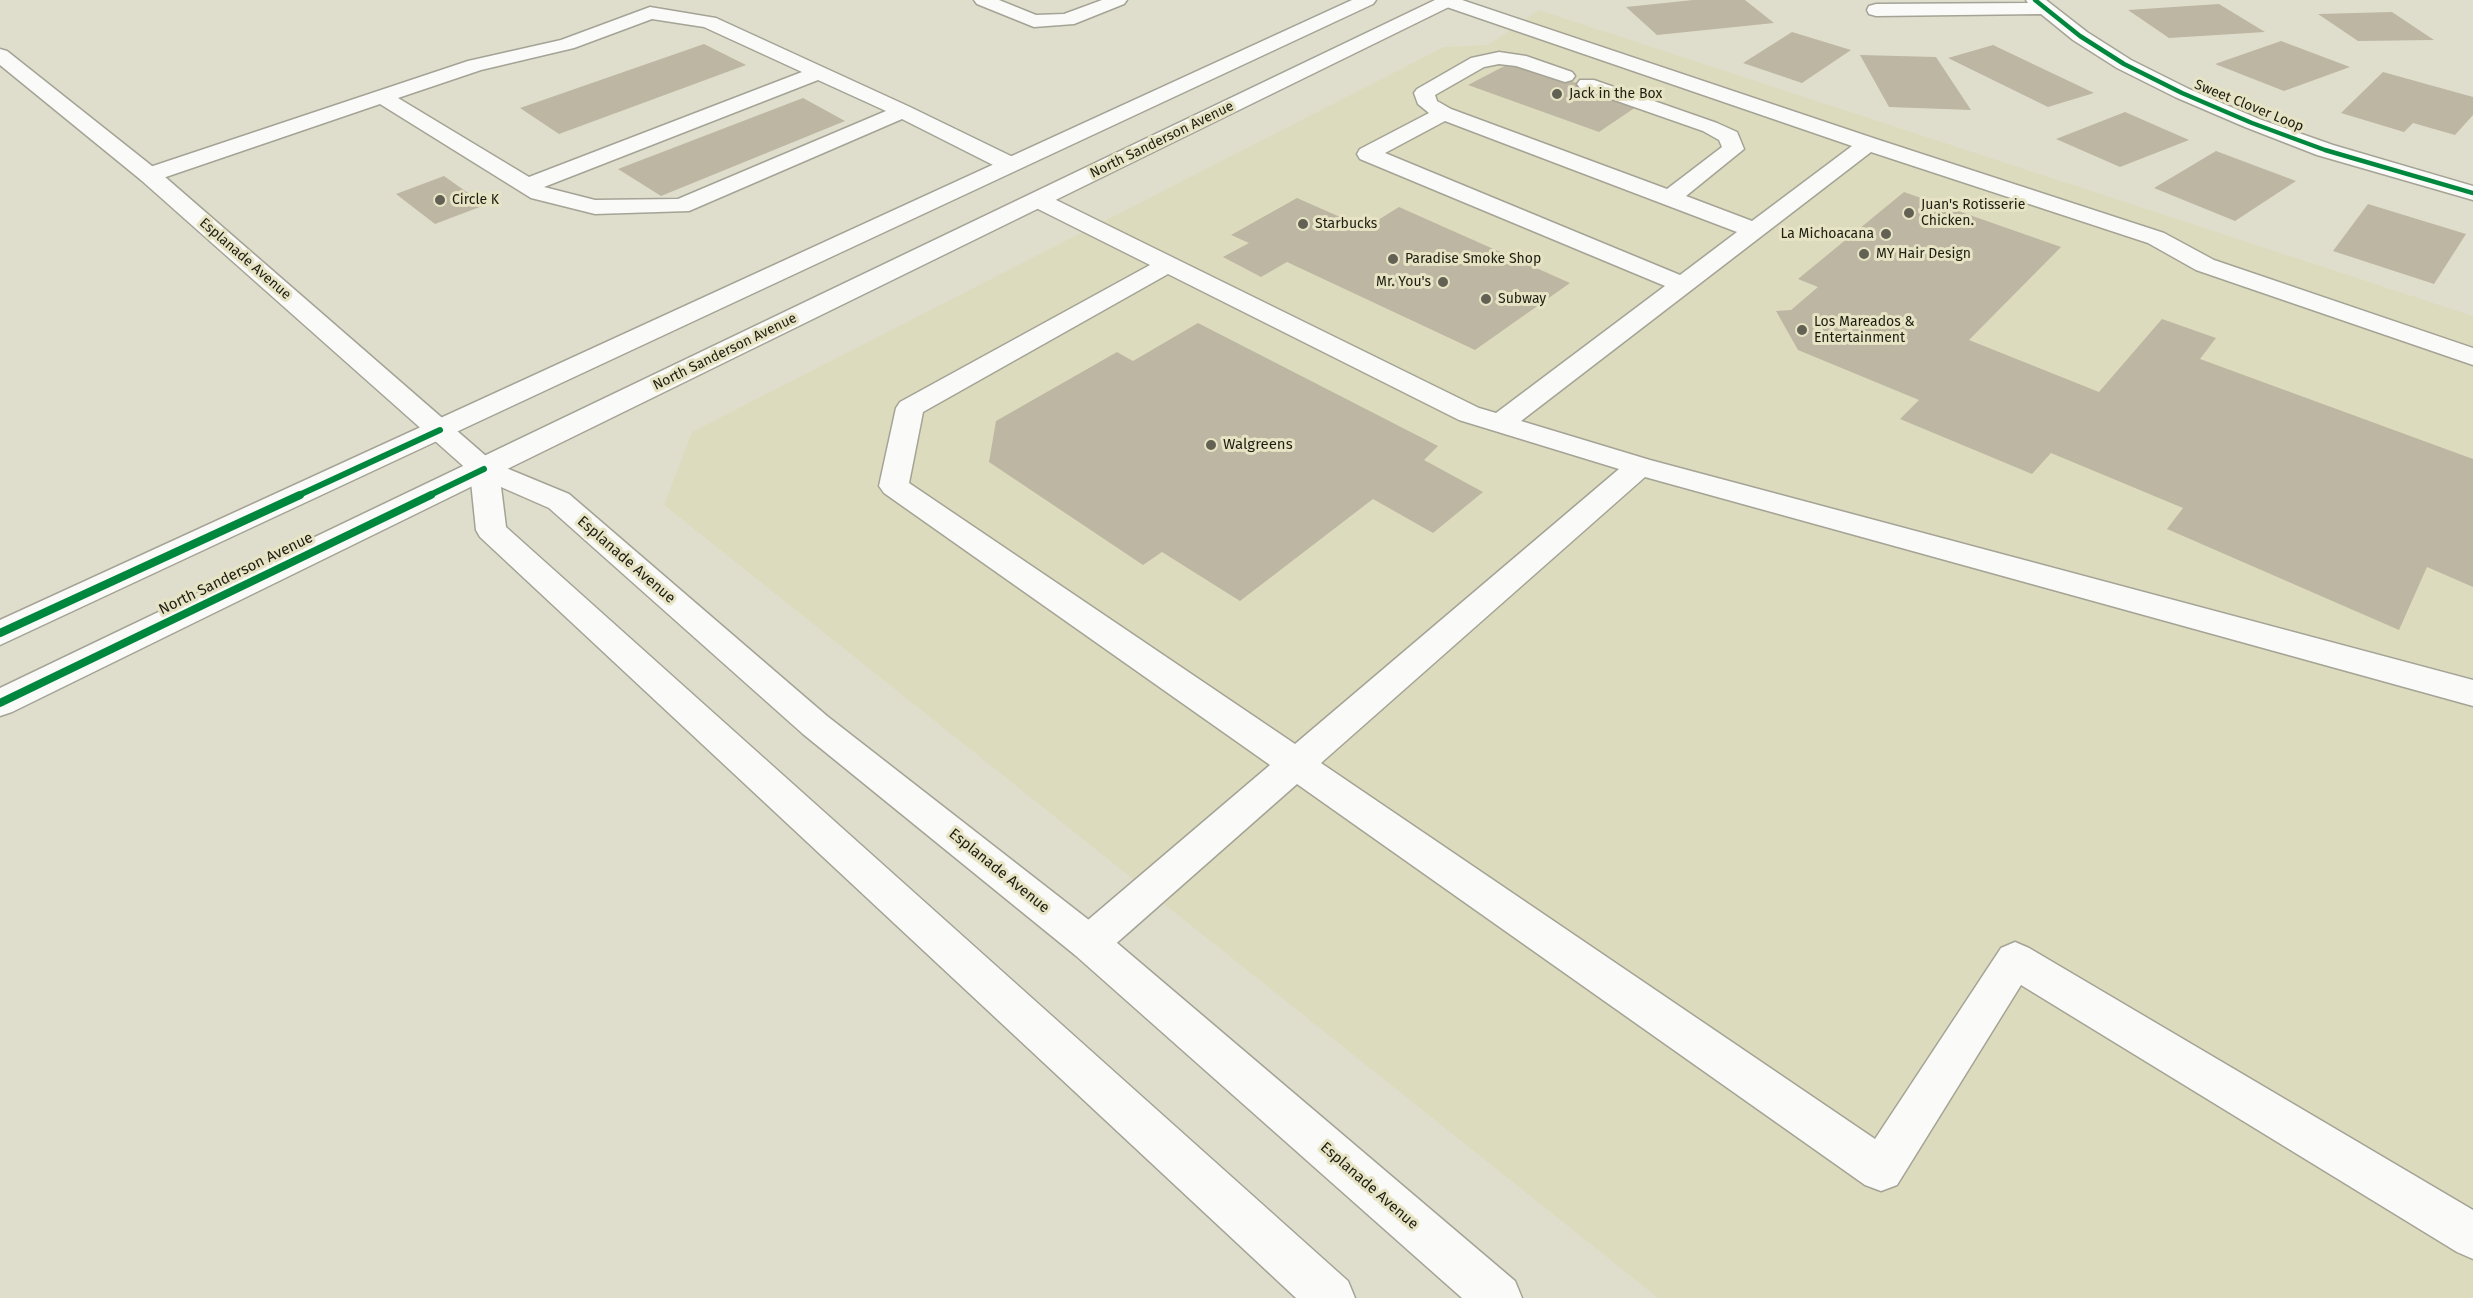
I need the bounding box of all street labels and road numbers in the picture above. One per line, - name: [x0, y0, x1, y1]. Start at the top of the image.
- street label: Sweet Clover Loop: [2192, 76, 2306, 136]
- street label: North Sanderson Avenue: [1087, 98, 1237, 182]
- street label: Esplanade Avenue: [196, 215, 294, 303]
- street label: North Sanderson Avenue: [650, 310, 800, 394]
- street label: Esplanade Avenue: [573, 512, 679, 608]
- street label: North Sanderson Avenue: [156, 529, 316, 619]
- street label: Esplanade Avenue: [945, 825, 1053, 917]
- street label: Esplanade Avenue: [1316, 1138, 1422, 1234]

